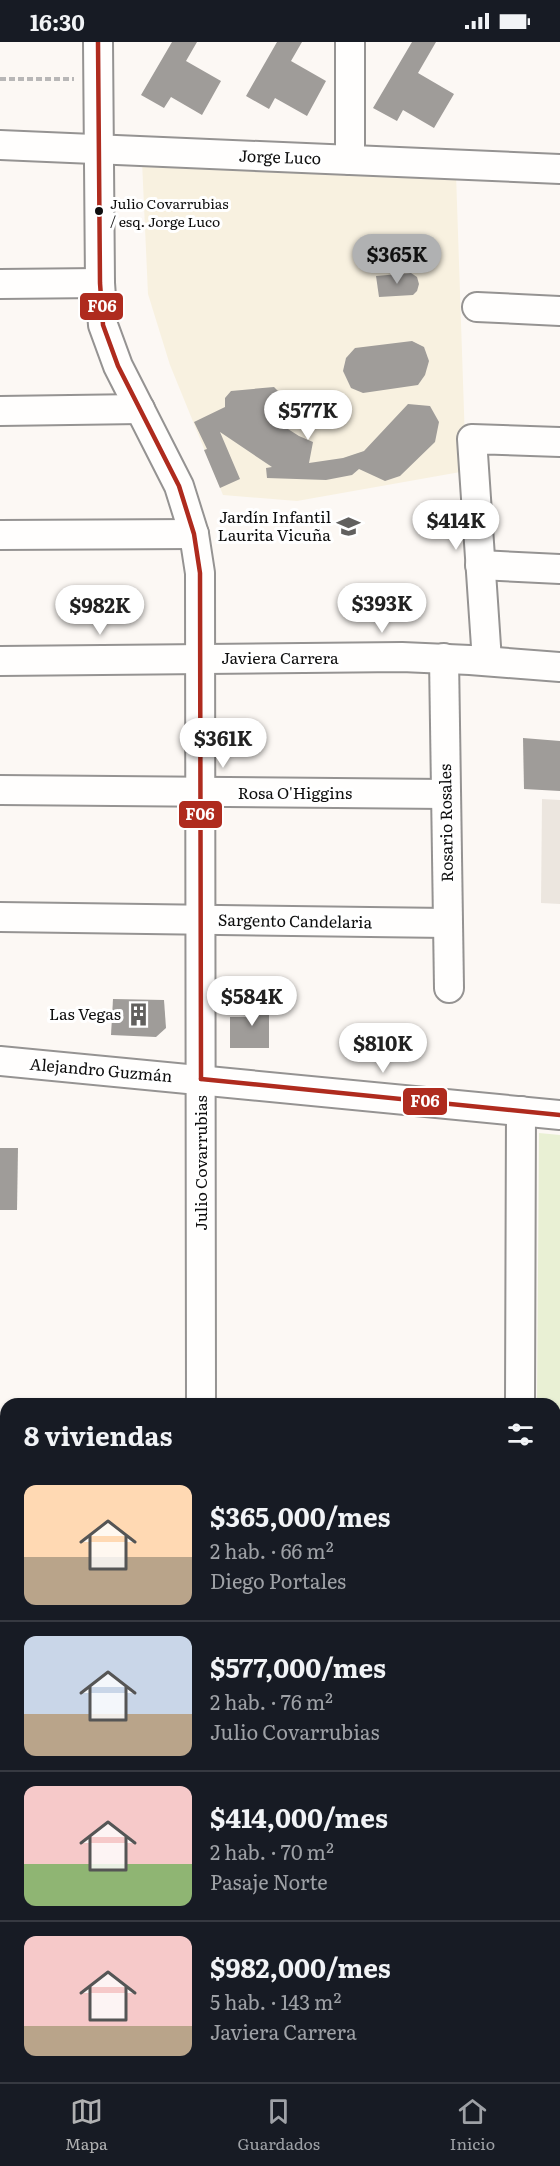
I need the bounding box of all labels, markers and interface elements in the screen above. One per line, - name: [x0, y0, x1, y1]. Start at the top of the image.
- text: 16:30: [30, 5, 85, 38]
- street label: Jorge Luco: [238, 143, 322, 169]
- place label: Julio Covarrubias / esq. Jorge Luco: [110, 193, 229, 231]
- marker: Julio Covarrubias / esq. Jorge Luco: [93, 205, 105, 217]
- pin: $365K: [355, 234, 439, 285]
- text: $365K: [366, 238, 428, 268]
- line badge: F06: [79, 292, 124, 321]
- text: F06: [87, 293, 117, 317]
- pin: $577K: [266, 390, 350, 441]
- text: $577K: [278, 394, 338, 424]
- pin: $414K: [414, 500, 498, 551]
- place label: Jardín Infantil Laurita Vicuña: [218, 504, 331, 546]
- text: $414K: [426, 504, 486, 534]
- school or university icon: Jardín Infantil Laurita Vicuña: [336, 513, 362, 539]
- pin: $393K: [340, 583, 424, 634]
- pin: $982K: [58, 585, 142, 636]
- text: $393K: [351, 587, 413, 617]
- text: $982K: [69, 589, 131, 619]
- street label: Javiera Carrera: [221, 645, 339, 669]
- pin: $361K: [181, 718, 265, 769]
- text: $361K: [194, 722, 252, 752]
- street label: Rosario Rosales: [432, 764, 458, 882]
- street label: Rosa O'Higgins: [238, 780, 352, 804]
- line badge: F06: [178, 800, 223, 829]
- text: F06: [185, 801, 215, 825]
- street label: Sargento Candelaria: [218, 907, 373, 933]
- pin: $584K: [210, 976, 294, 1027]
- text: $584K: [221, 980, 283, 1010]
- place label: Las Vegas: [49, 1001, 121, 1025]
- building icon: Las Vegas: [126, 1001, 152, 1027]
- pin: $810K: [341, 1023, 425, 1074]
- text: $810K: [353, 1027, 413, 1057]
- street label: Alejandro Guzmán: [29, 1051, 174, 1087]
- line badge: F06: [402, 1087, 448, 1116]
- text: F06: [410, 1088, 440, 1112]
- street label: Julio Covarrubias: [188, 1095, 212, 1231]
- text: 8 viviendas: [24, 1415, 172, 1454]
- icon: filters: [504, 1418, 537, 1451]
- text: $365,000/mes: [210, 1496, 390, 1535]
- icon: home: [72, 1509, 144, 1581]
- text: 2 hab. · 66 m²: [210, 1535, 334, 1565]
- text: Diego Portales: [210, 1565, 346, 1595]
- text: $577,000/mes: [210, 1647, 386, 1686]
- icon: home: [72, 1660, 144, 1732]
- text: 2 hab. · 76 m²: [210, 1686, 333, 1716]
- text: Julio Covarrubias: [210, 1716, 379, 1746]
- text: $414,000/mes: [210, 1797, 388, 1836]
- icon: home: [72, 1810, 144, 1882]
- text: 2 hab. · 70 m²: [210, 1836, 334, 1866]
- text: Pasaje Norte: [210, 1866, 328, 1896]
- text: $982,000/mes: [210, 1947, 391, 1986]
- icon: home: [72, 1960, 144, 2032]
- text: 5 hab. · 143 m²: [210, 1986, 341, 2016]
- text: Javiera Carrera: [210, 2016, 357, 2046]
- tab: Mapa: [65, 2095, 108, 2155]
- tab: Guardados: [238, 2095, 320, 2155]
- tab: Inicio: [450, 2095, 495, 2155]

